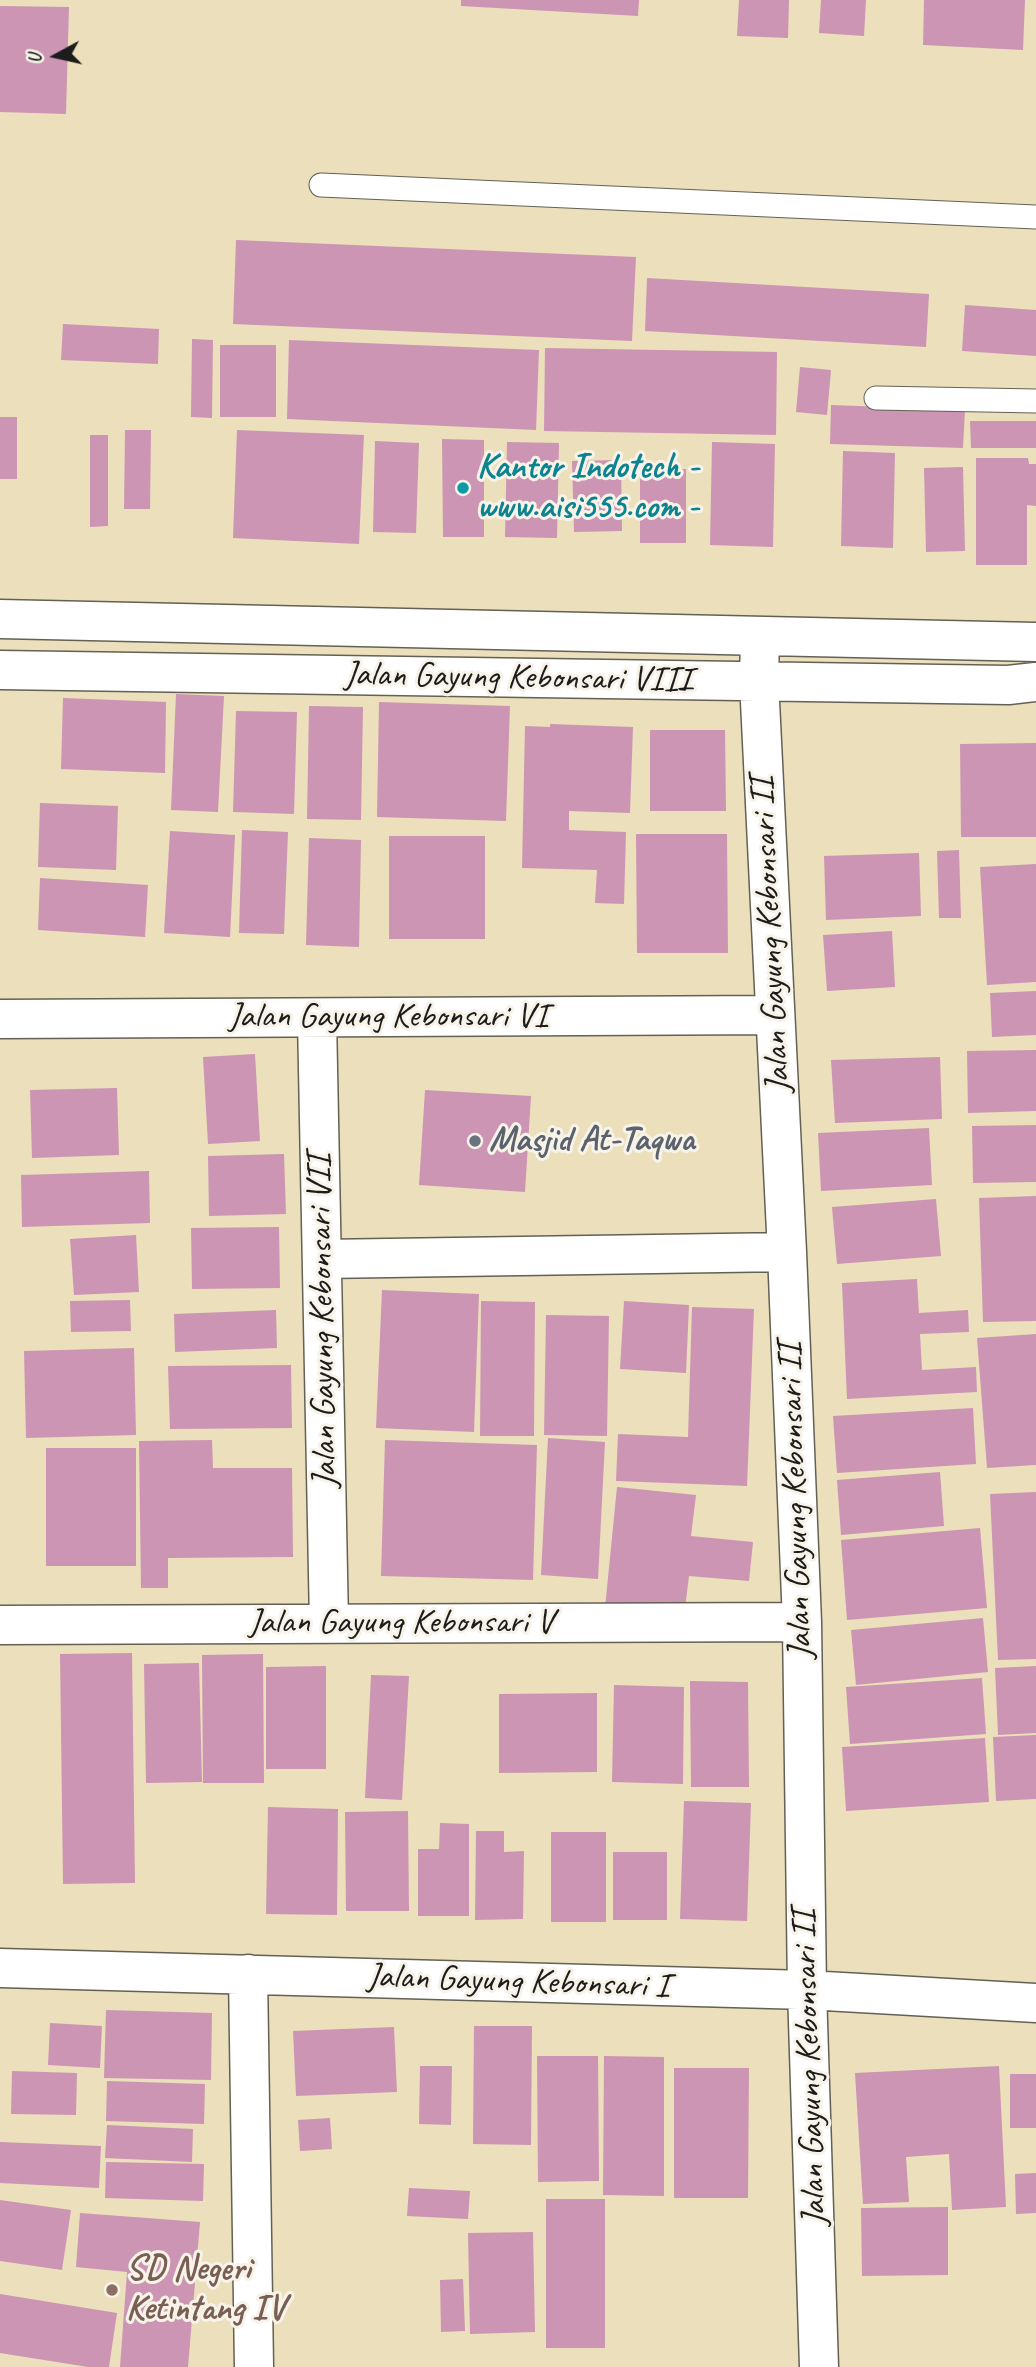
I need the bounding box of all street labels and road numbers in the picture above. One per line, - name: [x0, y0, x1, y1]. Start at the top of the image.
- street label: Jalan Gayung Kebonsari VIII: [344, 654, 692, 702]
- street label: Jalan Gayung Kebonsari II: [742, 776, 800, 1094]
- street label: Jalan Gayung Kebonsari VI: [229, 996, 547, 1038]
- street label: Jalan Gayung Kebonsari VII: [299, 1154, 347, 1488]
- street label: Jalan Gayung Kebonsari II: [769, 1342, 823, 1660]
- street label: Jalan Gayung Kebonsari V: [249, 1602, 553, 1644]
- street label: Jalan Gayung Kebonsari II: [783, 1909, 837, 2227]
- street label: Jalan Gayung Kebonsari I: [366, 1956, 670, 2008]

